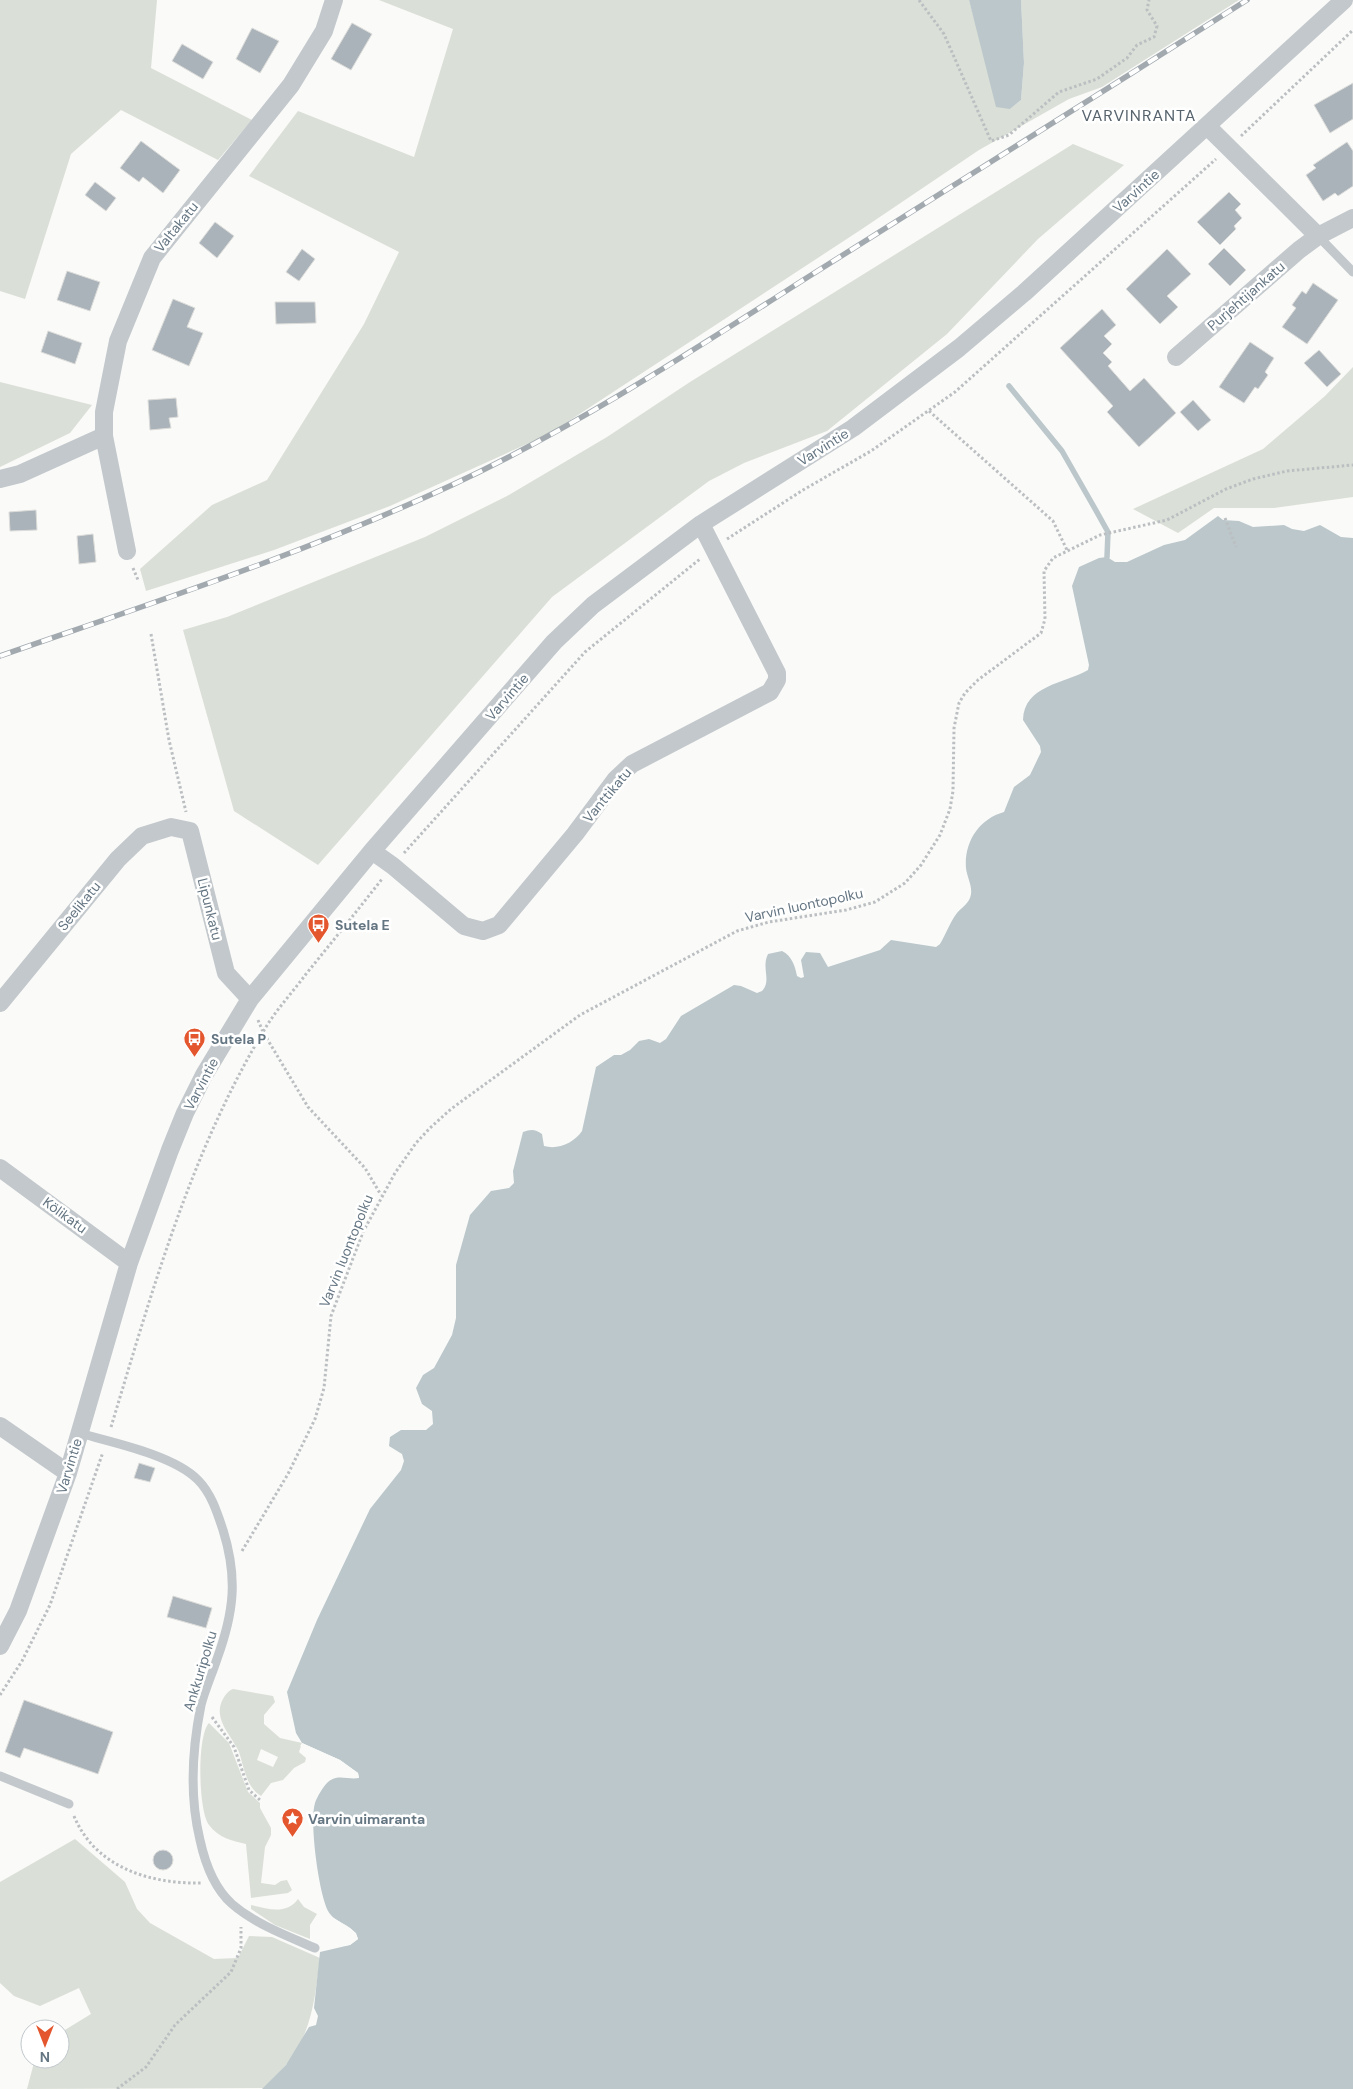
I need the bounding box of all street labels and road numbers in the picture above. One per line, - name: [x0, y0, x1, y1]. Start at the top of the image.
- street label: Varvintie: [1109, 165, 1163, 217]
- street label: Valtakatu: [150, 198, 202, 256]
- street label: Purjehtijankatu: [1204, 258, 1288, 334]
- street label: Varvintie: [794, 424, 852, 470]
- street label: Varvintie: [482, 670, 533, 724]
- street label: Vanttikatu: [579, 764, 635, 826]
- street label: Lipunkatu: [194, 876, 226, 942]
- street label: Seelikatu: [54, 878, 104, 934]
- street label: Varvin luontopolku: [743, 884, 865, 926]
- street label: Varvintie: [180, 1055, 222, 1113]
- street label: Varvin luontopolku: [315, 1192, 377, 1310]
- street label: Kölikatu: [39, 1193, 91, 1237]
- street label: Varvintie: [52, 1436, 86, 1496]
- street label: Ankkuripolku: [179, 1629, 221, 1713]

